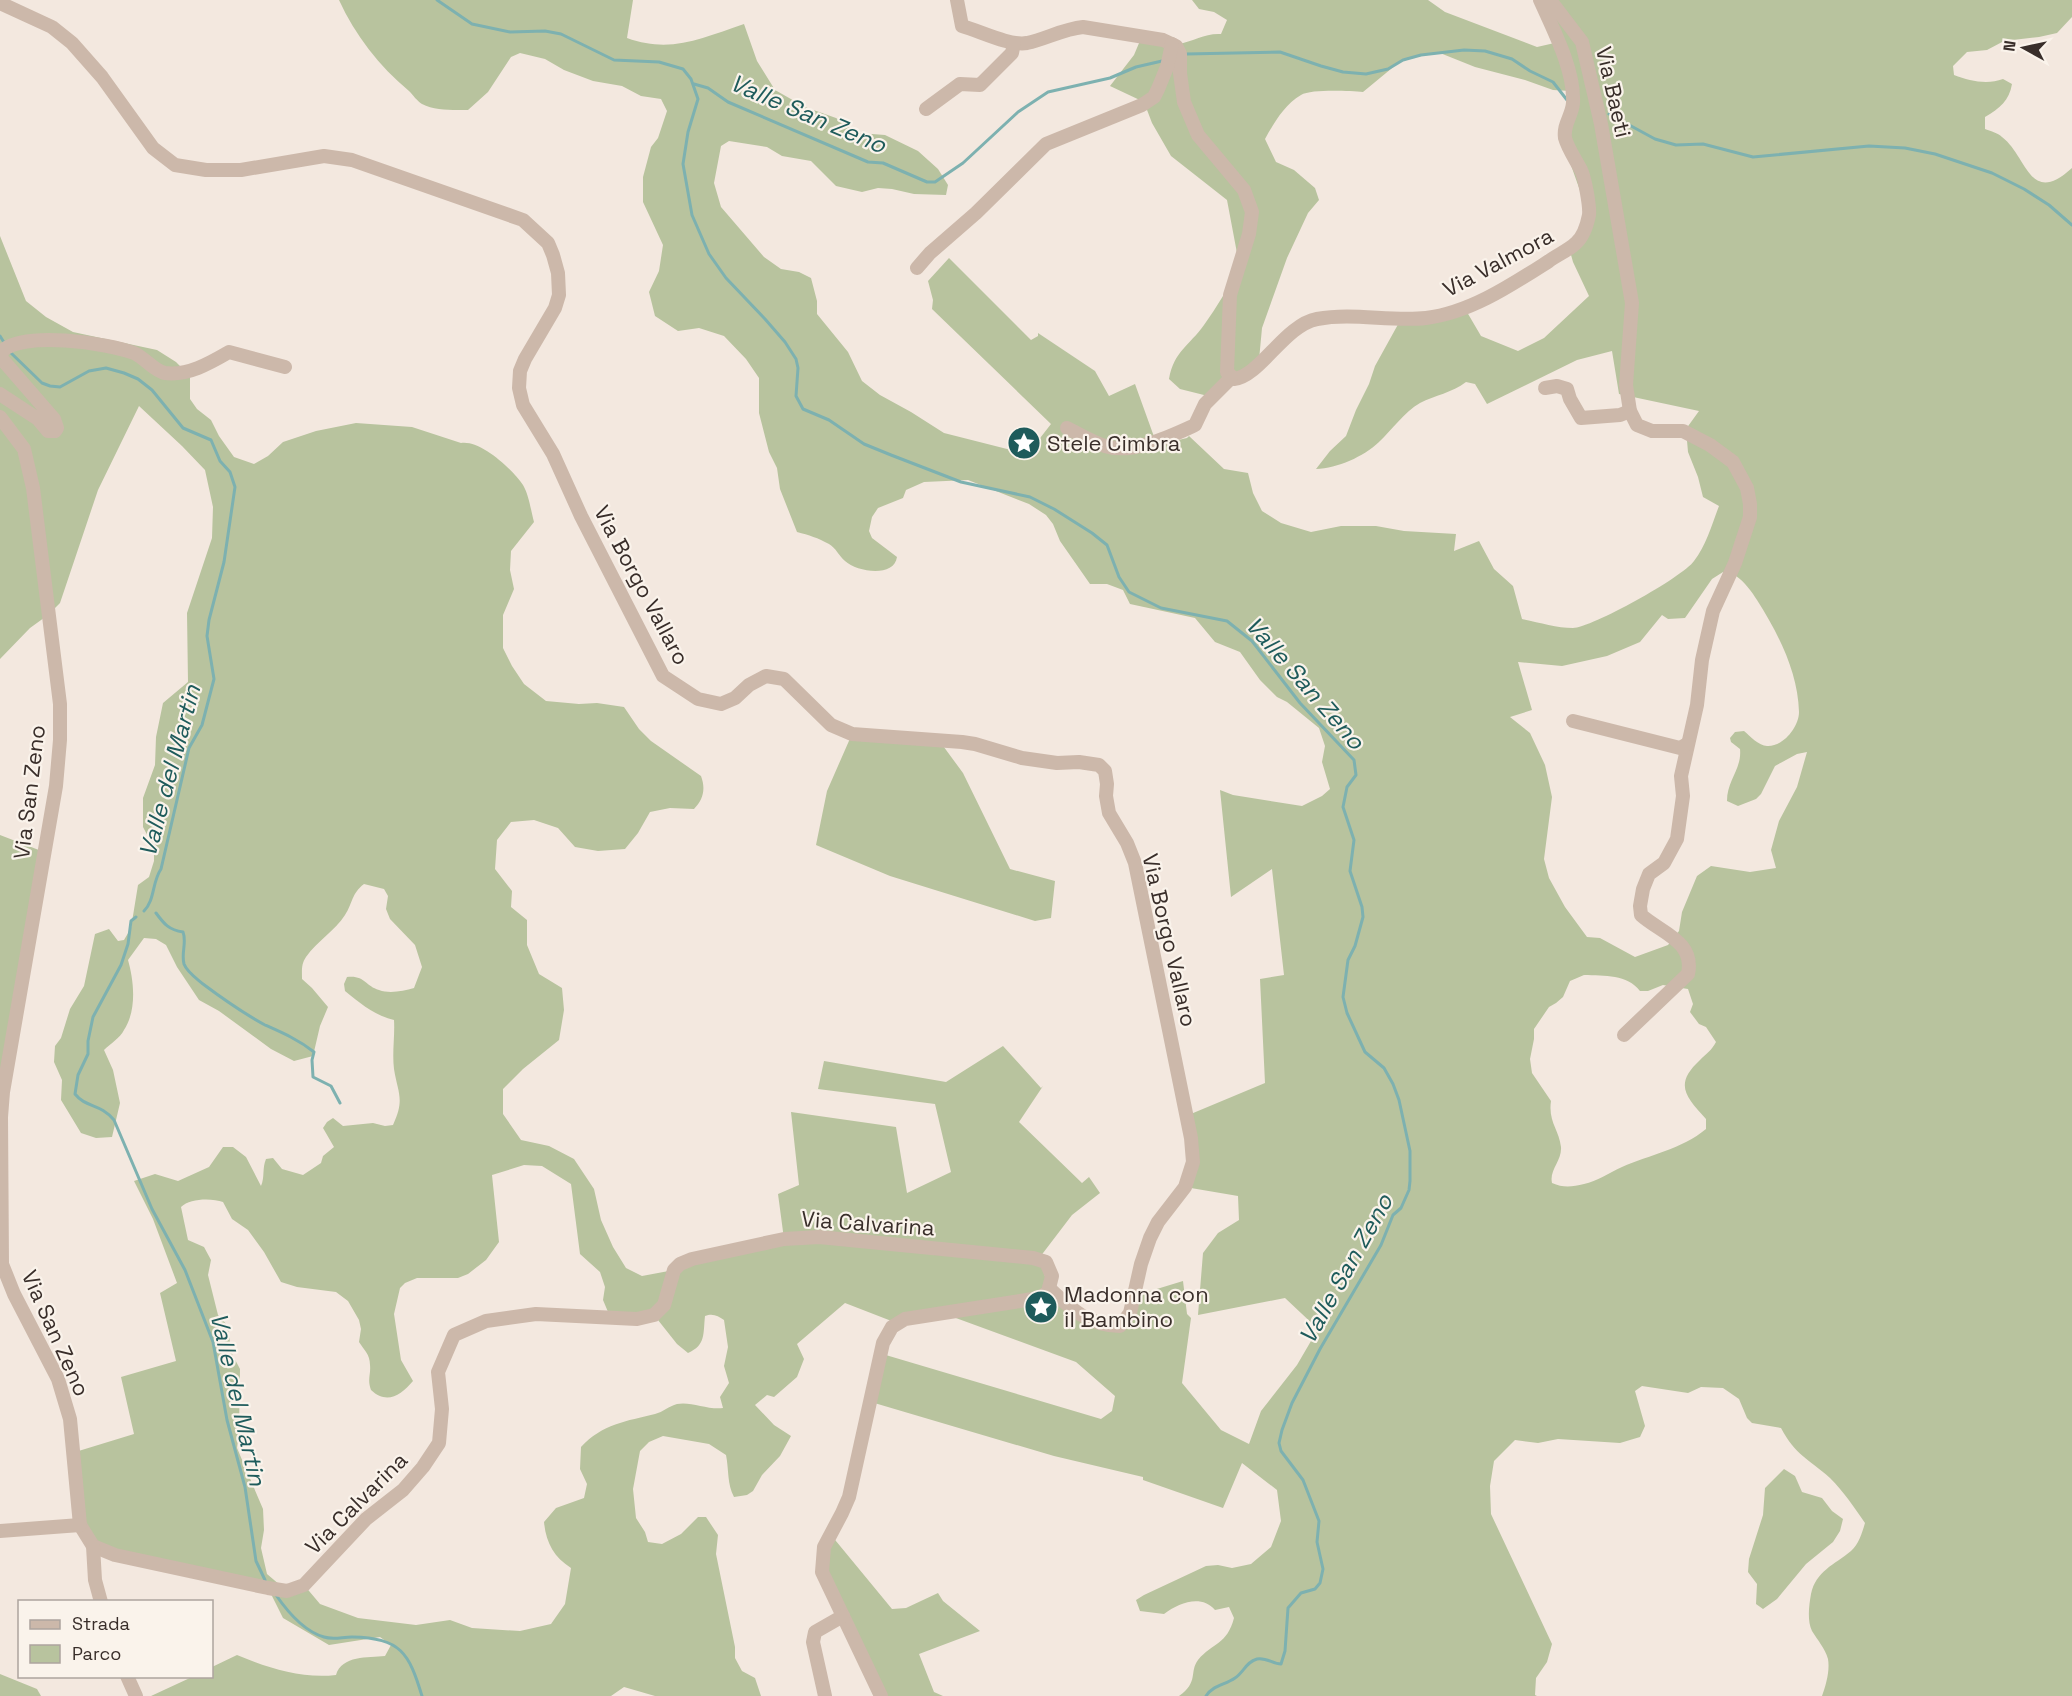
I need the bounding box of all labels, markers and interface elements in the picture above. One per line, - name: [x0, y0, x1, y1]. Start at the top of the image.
- north arrow: [1994, 18, 2054, 78]
- text: N: [1998, 39, 2021, 53]
- street label: Via Baeti: [1590, 44, 1638, 140]
- water label: Valle San Zeno: [725, 67, 892, 161]
- street label: Via Valmora: [1438, 221, 1558, 303]
- place icon: Stele Cimbra: [1006, 425, 1042, 461]
- place label: Stele Cimbra: [1047, 429, 1181, 457]
- street label: Via Borgo Vallaro: [588, 500, 696, 670]
- water label: Valle San Zeno: [1239, 610, 1372, 757]
- water label: Valle del Martin: [132, 680, 208, 860]
- street label: Via San Zeno: [7, 723, 51, 861]
- street label: Via Borgo Vallaro: [1136, 851, 1204, 1029]
- water label: Valle San Zeno: [1292, 1187, 1400, 1349]
- street label: Via Calvarina: [800, 1204, 936, 1242]
- street label: Via San Zeno: [16, 1266, 96, 1400]
- place label: Madonna con il Bambino: [1064, 1280, 1209, 1333]
- place icon: Madonna con il Bambino: [1023, 1289, 1059, 1325]
- water label: Valle del Martin: [203, 1309, 274, 1490]
- street label: Via Calvarina: [299, 1446, 413, 1560]
- legend: [18, 1600, 213, 1678]
- text: Strada: [72, 1612, 130, 1635]
- text: Parco: [72, 1642, 121, 1665]

